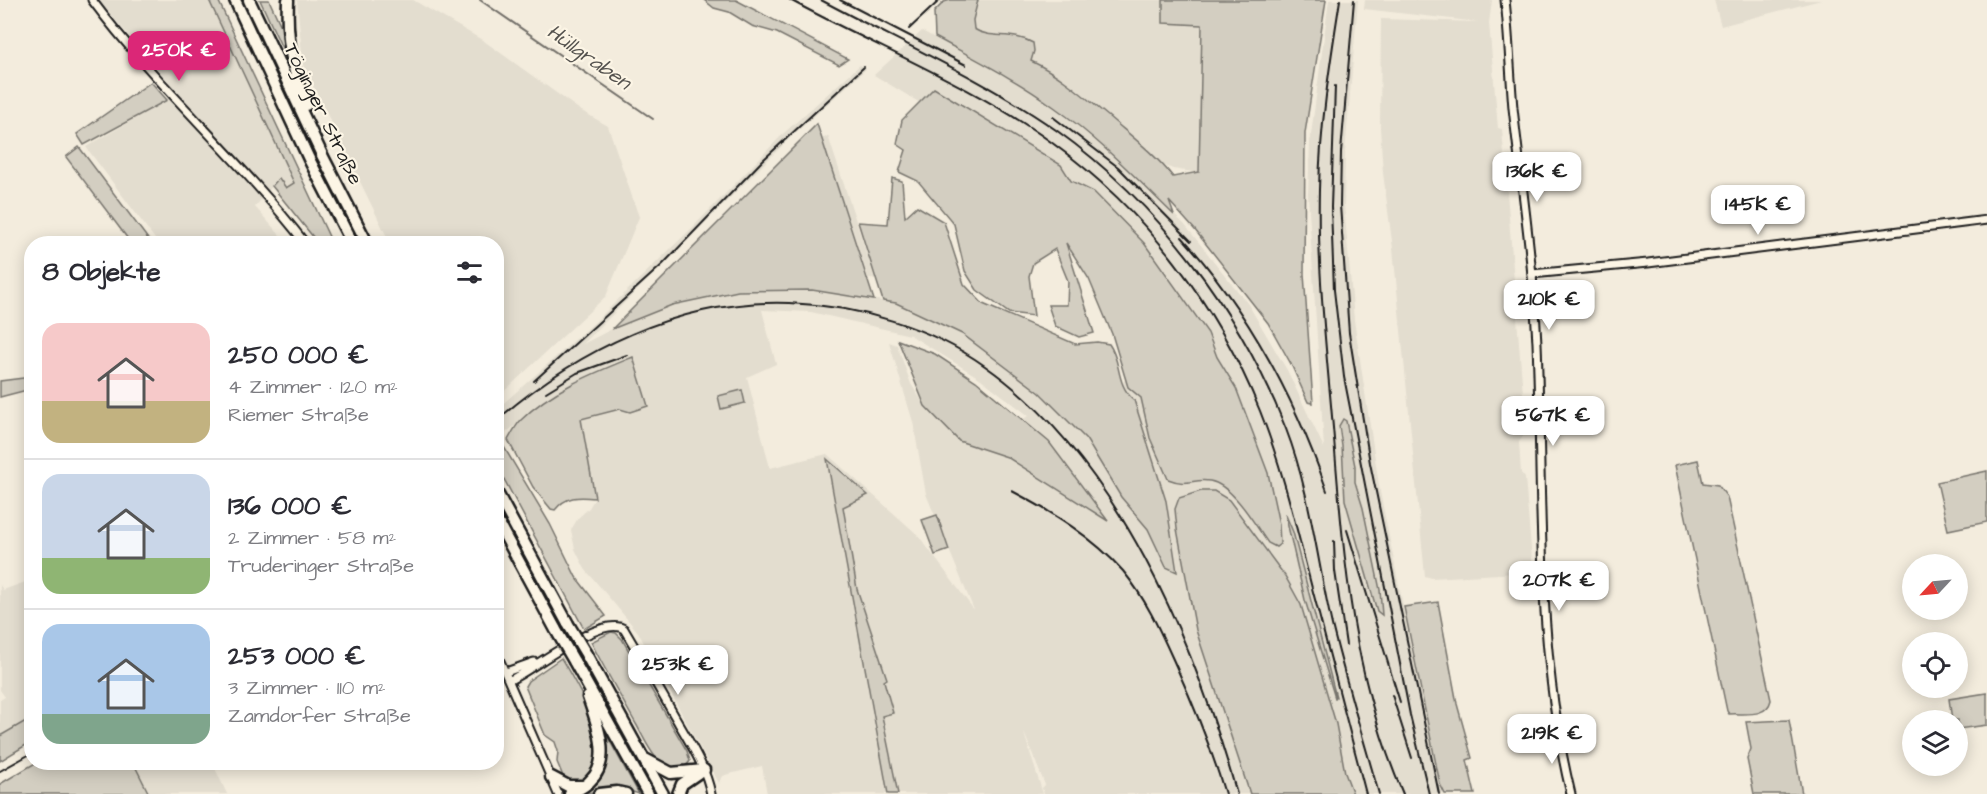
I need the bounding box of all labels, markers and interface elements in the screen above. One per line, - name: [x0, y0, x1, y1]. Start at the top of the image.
- water label: Hüllgraben: [540, 17, 638, 98]
- pin: 250K €: [130, 31, 228, 82]
- text: 250K €: [142, 36, 216, 64]
- street label: Töginger Straße: [276, 38, 370, 190]
- pin: 136K €: [1488, 152, 1586, 203]
- text: 136K €: [1506, 157, 1568, 185]
- pin: 145K €: [1709, 185, 1807, 236]
- text: 145K €: [1725, 190, 1791, 218]
- text: 8 Objekte: [42, 254, 161, 290]
- icon: filters: [453, 256, 486, 289]
- pin: 210K €: [1500, 280, 1598, 331]
- text: 210K €: [1518, 285, 1580, 313]
- text: 250 000 €: [228, 337, 368, 373]
- icon: home: [90, 347, 162, 419]
- text: 4 Zimmer · 120 m²: [228, 373, 398, 401]
- pin: 567K €: [1504, 396, 1602, 447]
- text: Riemer Straße: [228, 401, 369, 429]
- text: 567K €: [1515, 401, 1591, 429]
- text: 136 000 €: [228, 488, 352, 524]
- icon: home: [90, 498, 162, 570]
- text: 2 Zimmer · 58 m²: [228, 524, 396, 552]
- text: Truderinger Straße: [228, 552, 414, 580]
- north arrow: [1902, 554, 1968, 620]
- map controls: [1902, 554, 1968, 776]
- pin: 207K €: [1510, 561, 1608, 612]
- text: 207K €: [1523, 566, 1595, 594]
- button: locate: [1902, 632, 1968, 698]
- text: 253 000 €: [228, 638, 365, 674]
- pin: 253K €: [629, 645, 727, 696]
- icon: home: [90, 648, 162, 720]
- text: 253K €: [642, 650, 714, 678]
- text: 3 Zimmer · 110 m²: [228, 674, 386, 702]
- text: Zamdorfer Straße: [228, 702, 411, 730]
- button: layers: [1902, 710, 1968, 776]
- pin: 219K €: [1503, 714, 1601, 765]
- text: 219K €: [1521, 719, 1583, 747]

